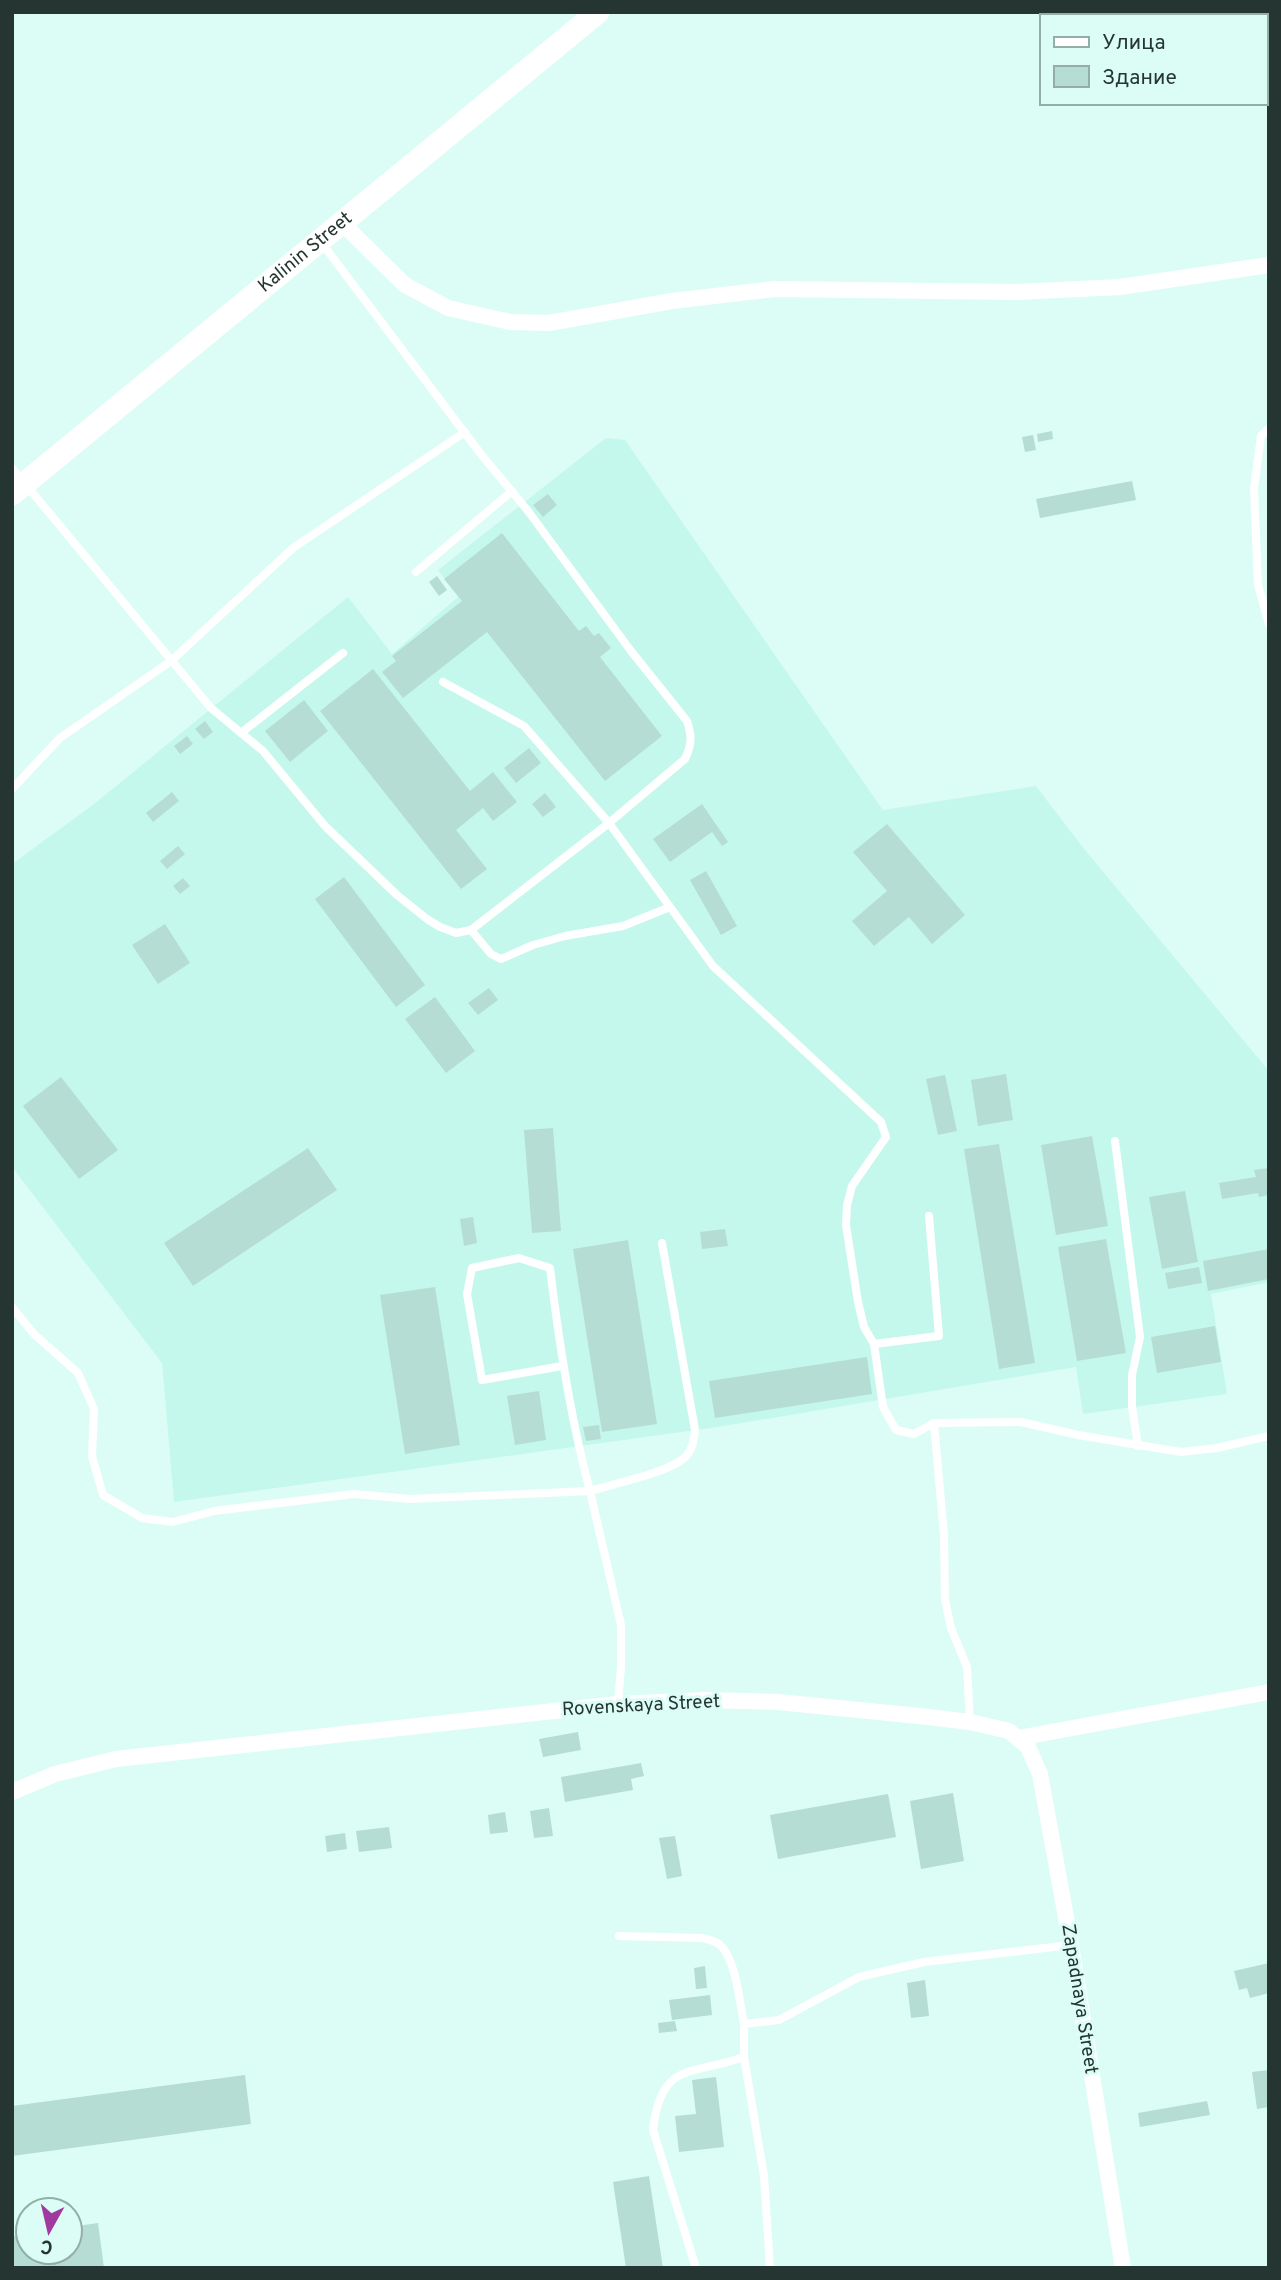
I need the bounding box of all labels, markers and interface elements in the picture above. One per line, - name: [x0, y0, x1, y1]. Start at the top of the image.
- legend: [1040, 14, 1267, 105]
- text: Улица: [1102, 30, 1166, 57]
- text: Здание: [1102, 65, 1177, 92]
- street label: Kalinin Street: [253, 207, 358, 298]
- street label: Rovenskaya Street: [561, 1690, 721, 1722]
- street label: Zapadnaya Street: [1055, 1922, 1103, 2076]
- north arrow: [14, 2196, 84, 2266]
- text: С: [39, 2233, 55, 2259]

